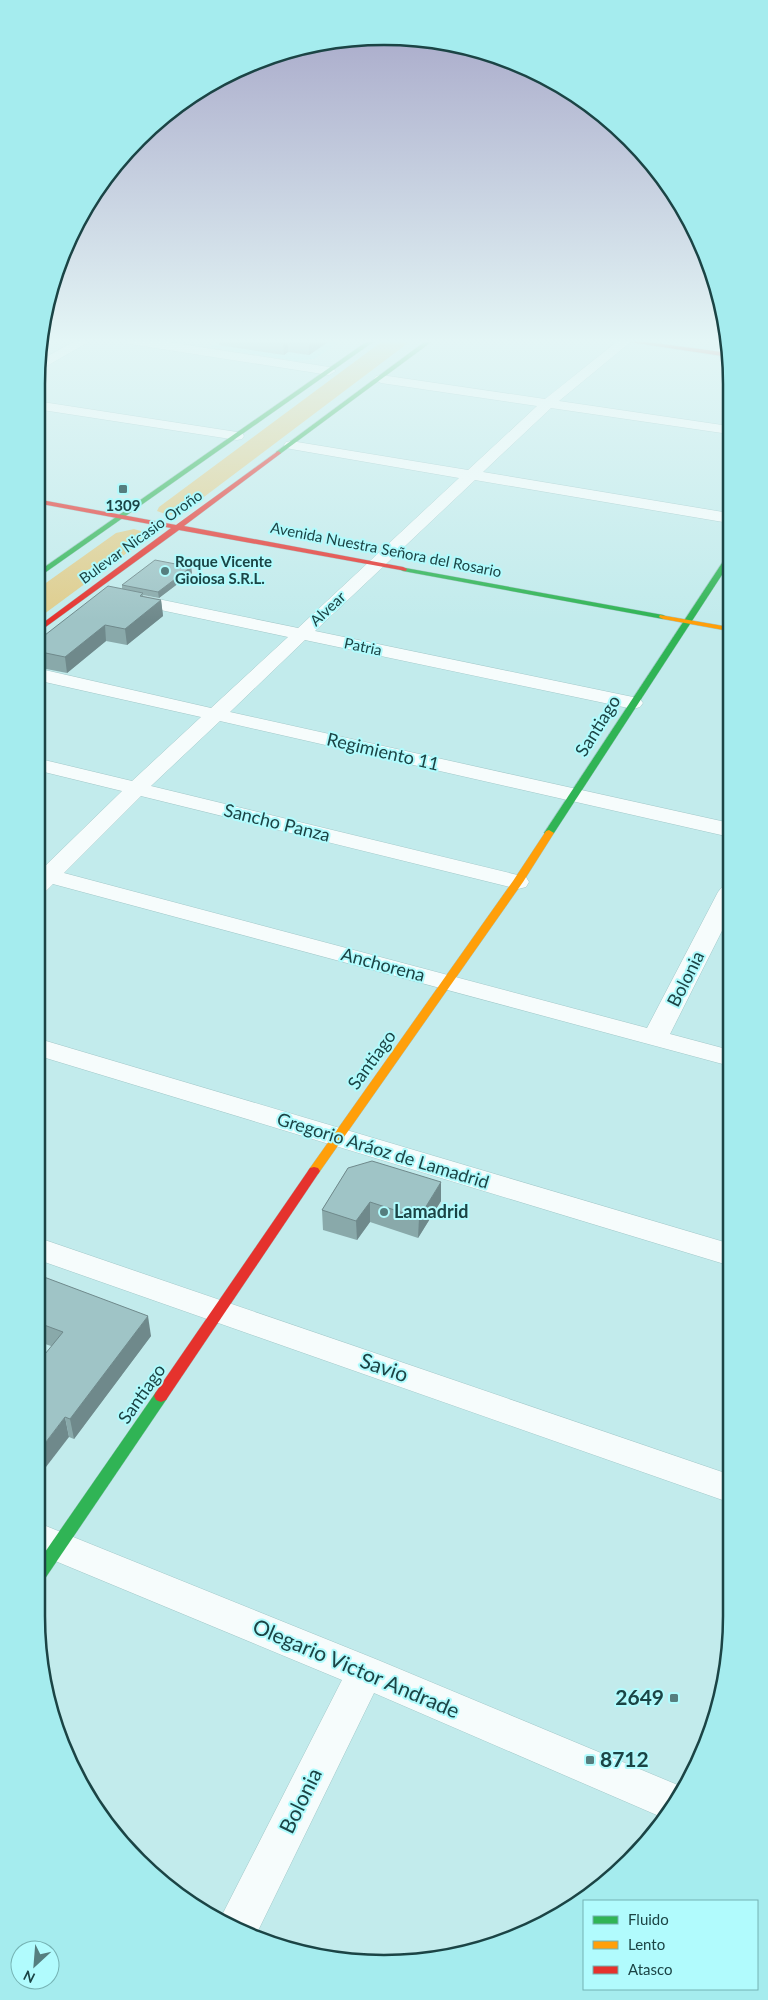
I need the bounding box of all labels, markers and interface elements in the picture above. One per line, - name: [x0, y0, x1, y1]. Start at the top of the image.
- marker: 1309: [117, 483, 129, 495]
- street label: Bulevar Nicasio Oroño: [75, 486, 205, 587]
- place label: 1309: [106, 496, 140, 514]
- street label: Avenida Nuestra Señora del Rosario: [269, 518, 503, 580]
- place label: Roque Vicente Gioiosa S.R.L.: [175, 552, 272, 587]
- marker: Roque Vicente Gioiosa S.R.L.: [159, 565, 171, 577]
- street label: Alvear: [306, 587, 349, 629]
- street label: Patria: [343, 633, 384, 659]
- street label: Santiago: [570, 691, 624, 760]
- street label: Regimiento 11: [325, 727, 441, 775]
- street label: Sancho Panza: [222, 798, 333, 846]
- street label: Anchorena: [339, 942, 428, 986]
- street label: Bolonia: [662, 947, 708, 1010]
- street label: Santiago: [342, 1025, 400, 1093]
- street label: Gregorio Aráoz de Lamadrid: [275, 1107, 492, 1193]
- place label: Lamadrid: [394, 1200, 468, 1222]
- marker: Lamadrid: [378, 1206, 390, 1218]
- street label: Savio: [357, 1347, 412, 1386]
- street label: Santiago: [113, 1359, 170, 1428]
- street label: Olegario Victor Andrade: [249, 1613, 464, 1723]
- place label: 2649: [615, 1684, 664, 1709]
- marker: 2649: [668, 1692, 680, 1704]
- place label: 8712: [600, 1746, 649, 1771]
- marker: 8712: [584, 1754, 596, 1766]
- street label: Bolonia: [273, 1764, 326, 1837]
- legend: [583, 1900, 758, 1990]
- text: Fluido: [628, 1910, 669, 1928]
- text: Lento: [628, 1935, 665, 1953]
- north arrow: [10, 1940, 60, 1990]
- text: Atasco: [628, 1960, 673, 1978]
- text: N: [21, 1967, 38, 1987]

